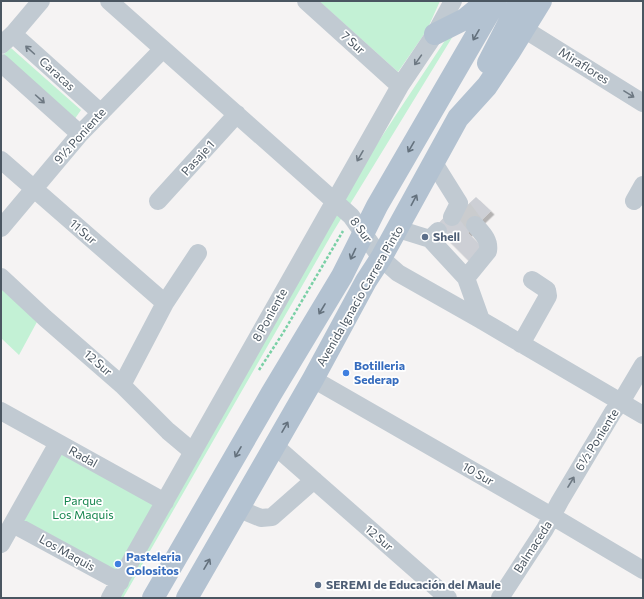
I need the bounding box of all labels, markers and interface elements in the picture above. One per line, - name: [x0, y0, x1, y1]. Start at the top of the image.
- street label: 7 Sur: [339, 28, 369, 57]
- one-way arrow: [472, 29, 480, 41]
- street label: Miraflores: [557, 44, 612, 86]
- one-way arrow: [25, 45, 35, 54]
- street label: Caracas: [37, 54, 78, 93]
- one-way arrow: [414, 54, 422, 65]
- one-way arrow: [623, 90, 634, 98]
- one-way arrow: [35, 94, 46, 103]
- street label: 9½ Poniente: [50, 104, 108, 166]
- street label: Pasaje 1: [178, 137, 217, 178]
- one-way arrow: [406, 141, 414, 153]
- one-way arrow: [355, 150, 363, 162]
- one-way arrow: [410, 194, 418, 206]
- street label: 8 Sur: [348, 214, 376, 245]
- street label: 11 Sur: [67, 216, 100, 247]
- street label: Avenida Ignacio Carrera Pinto: [313, 223, 405, 368]
- place label: Shell: [433, 229, 460, 243]
- marker: Shell: [420, 232, 430, 242]
- one-way arrow: [349, 248, 356, 260]
- street label: 8 Poniente: [249, 286, 289, 343]
- one-way arrow: [318, 303, 326, 315]
- street label: 12 Sur: [82, 346, 116, 378]
- place label: Botilleria Sederap: [354, 358, 405, 386]
- marker: Botilleria Sederap: [341, 368, 351, 378]
- street label: 6½ Poniente: [572, 406, 621, 473]
- one-way arrow: [282, 421, 290, 433]
- street label: Radal: [67, 443, 100, 470]
- one-way arrow: [233, 446, 241, 458]
- street label: 10 Sur: [460, 459, 497, 488]
- one-way arrow: [568, 476, 576, 488]
- park label: Parque Los Maquis: [52, 493, 114, 521]
- street label: Balmaceda: [510, 518, 554, 575]
- street label: 12 Sur: [363, 521, 397, 553]
- street label: Los Maquis: [37, 531, 98, 573]
- place label: Pasteleria Golositos: [126, 549, 181, 577]
- one-way arrow: [203, 558, 211, 570]
- marker: Pasteleria Golositos: [113, 559, 123, 569]
- place label: SEREMI de Educación del Maule: [326, 577, 501, 591]
- marker: SEREMI de Educación del Maule: [313, 580, 323, 590]

